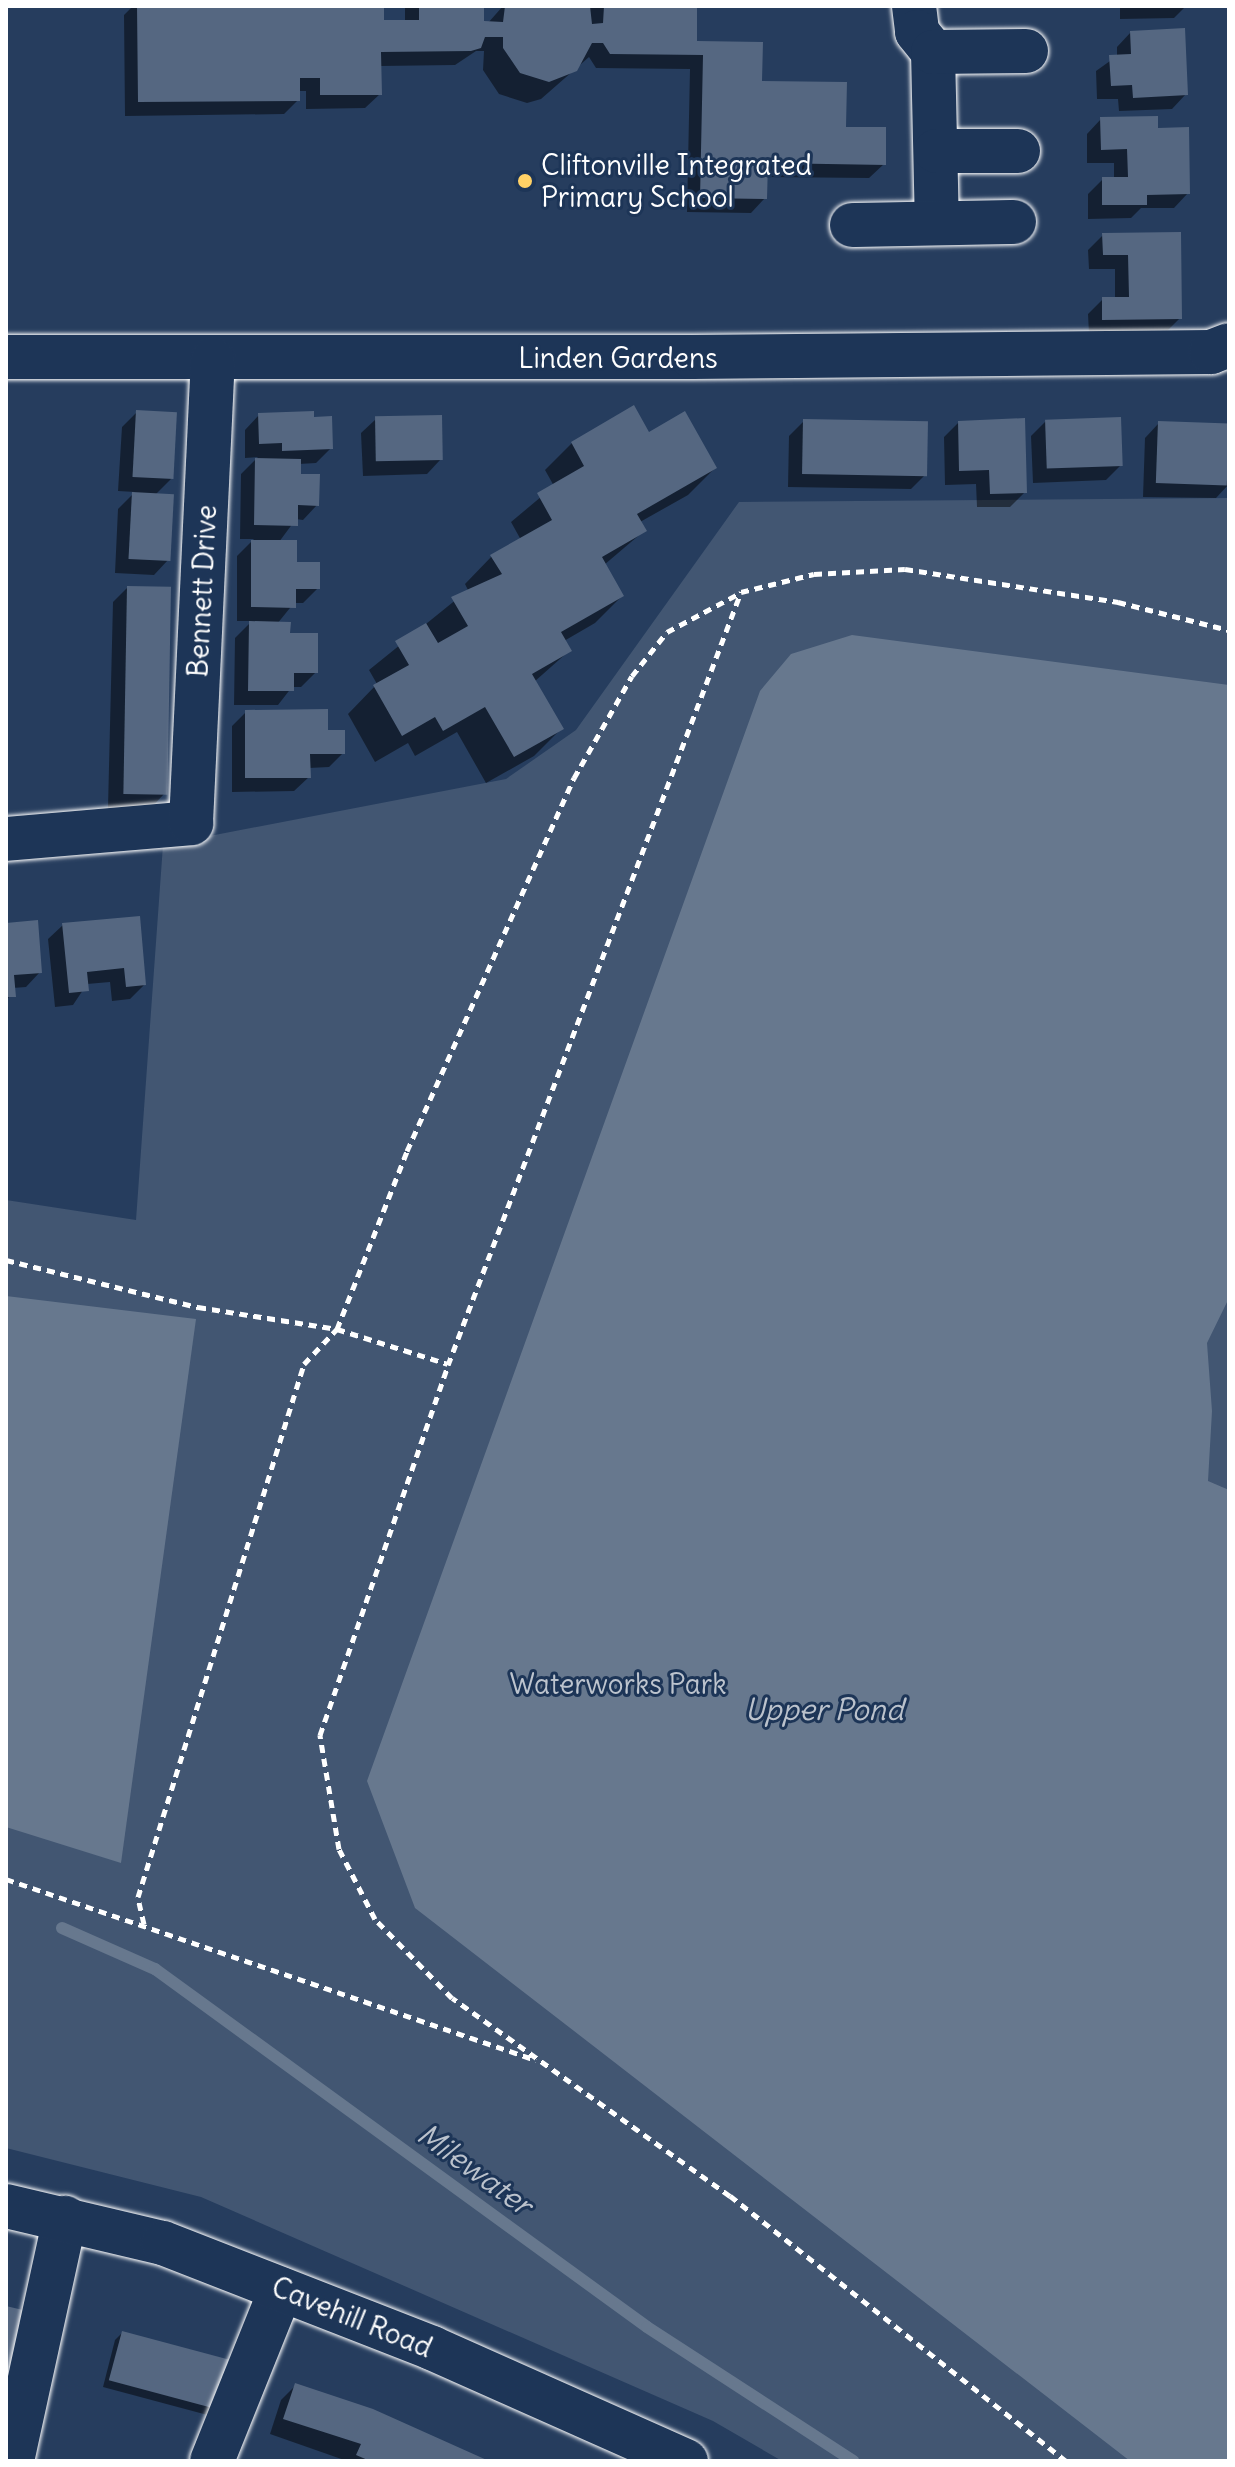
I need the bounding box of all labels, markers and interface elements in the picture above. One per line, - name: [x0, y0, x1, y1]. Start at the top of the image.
- place label: Cliftonville Integrated Primary School: [541, 148, 812, 214]
- marker: Cliftonville Integrated Primary School: [516, 172, 534, 190]
- street label: Linden Gardens: [518, 341, 718, 375]
- street label: Bennett Drive: [181, 504, 223, 678]
- park label: Waterworks Park: [510, 1667, 726, 1701]
- water label: Upper Pond: [744, 1691, 904, 1727]
- water label: Milewater: [411, 2115, 539, 2223]
- street label: Cavehill Road: [267, 2270, 437, 2364]

